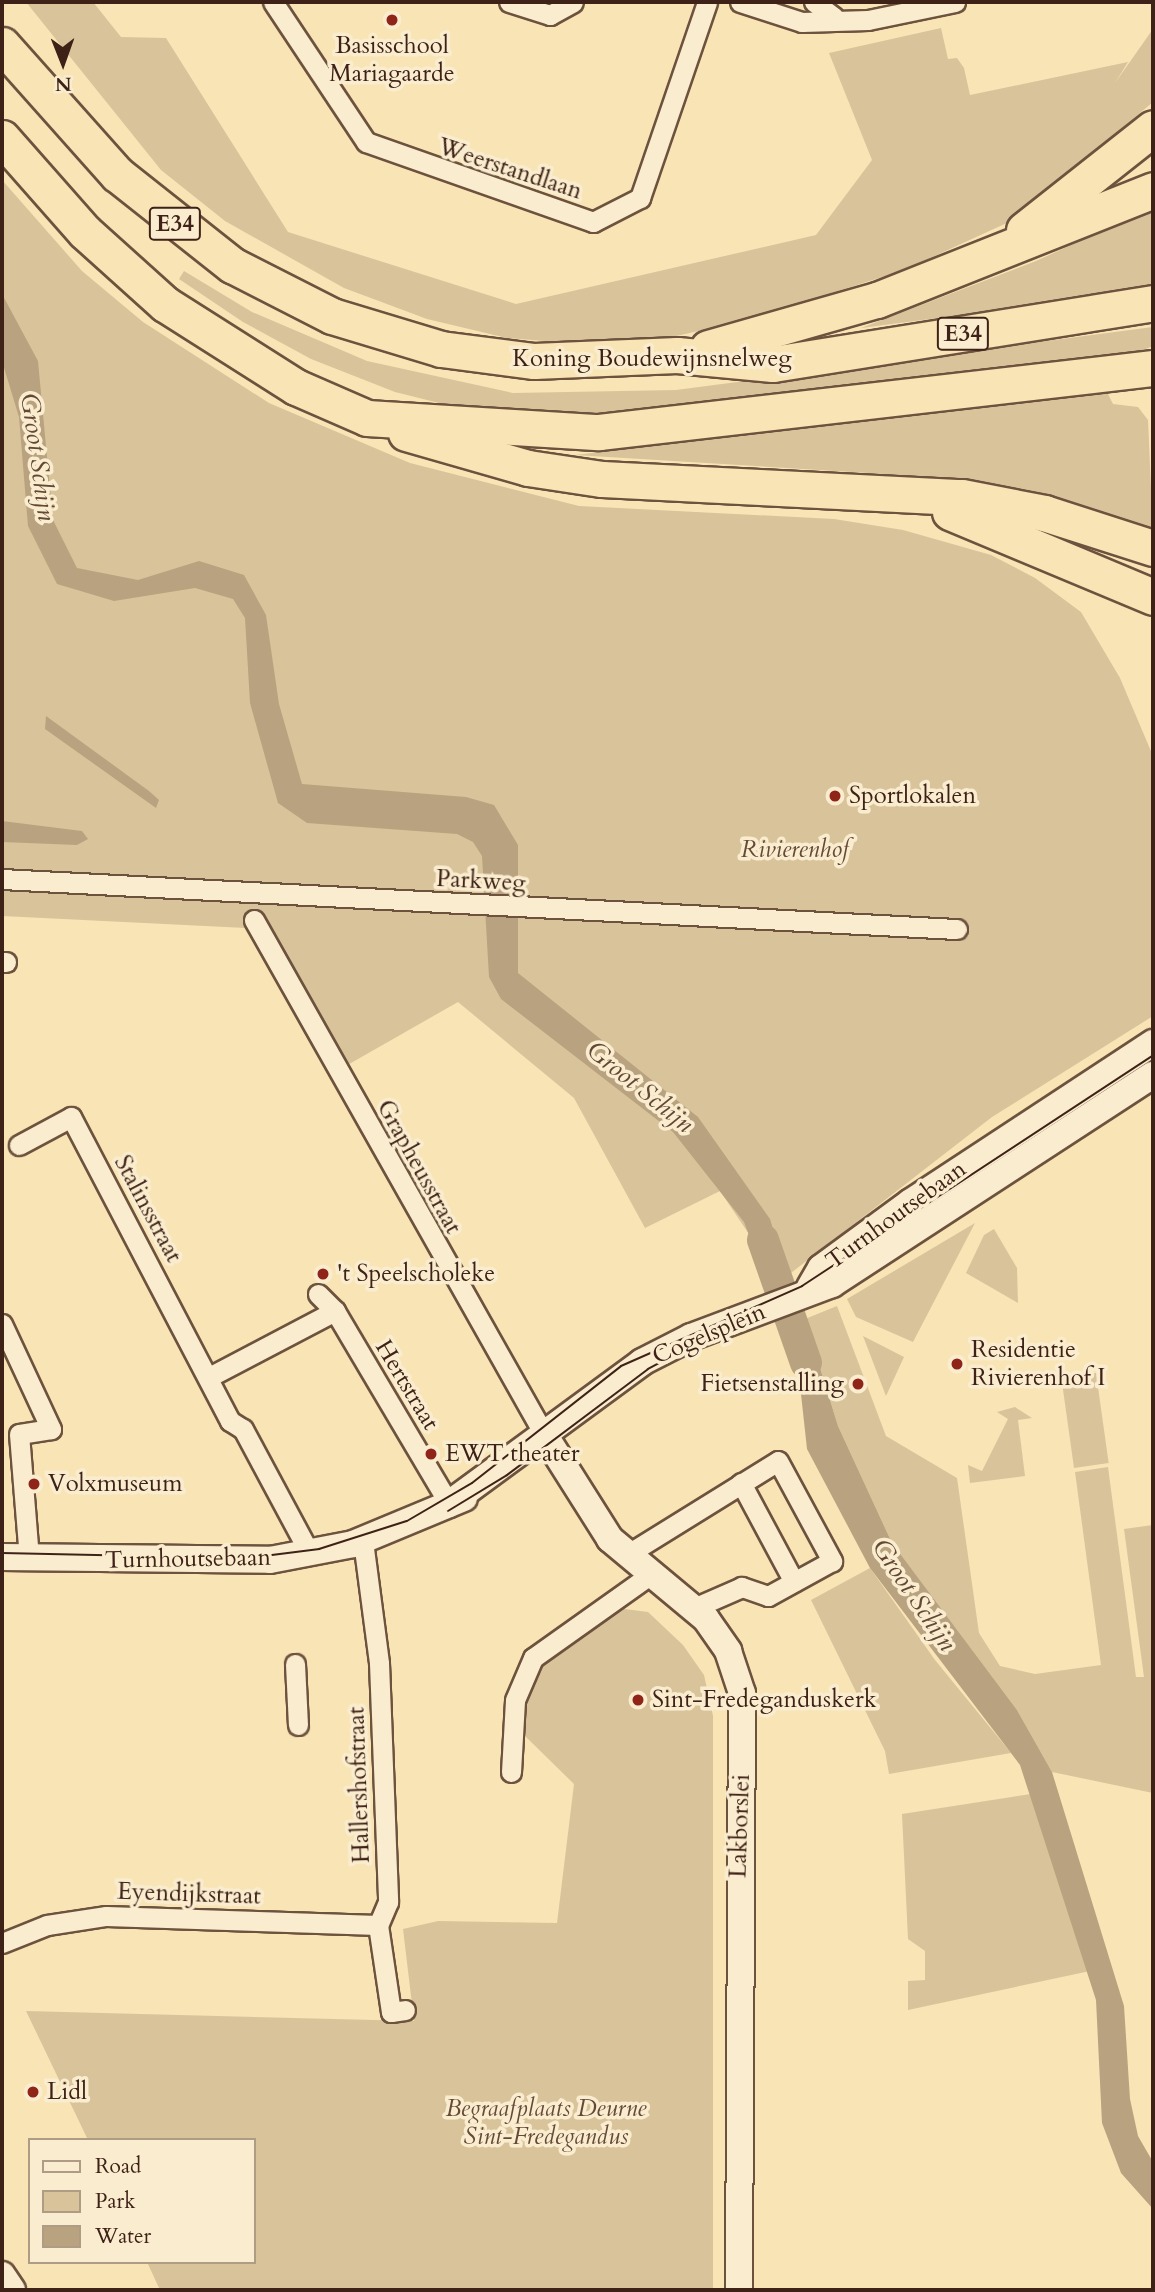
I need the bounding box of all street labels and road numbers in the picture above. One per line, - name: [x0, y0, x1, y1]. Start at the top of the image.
- street label: Weerstandlaan: [434, 132, 586, 206]
- road number: E34: [149, 204, 201, 244]
- road number: E34: [937, 314, 989, 354]
- street label: Koning Boudewijnsnelweg: [512, 345, 792, 373]
- street label: Parkweg: [435, 864, 527, 898]
- street label: Grapheusstraat: [370, 1095, 468, 1239]
- street label: Stalinsstraat: [108, 1151, 188, 1267]
- street label: Turnhoutsebaan: [820, 1154, 972, 1276]
- street label: Cogelsplein: [648, 1297, 770, 1371]
- street label: Hertstraat: [369, 1335, 445, 1435]
- street label: Turnhoutsebaan: [105, 1543, 271, 1575]
- street label: Hallershofstraat: [342, 1706, 376, 1864]
- street label: Lakborslei: [724, 1773, 756, 1879]
- street label: Eyendijkstraat: [117, 1877, 261, 1911]

